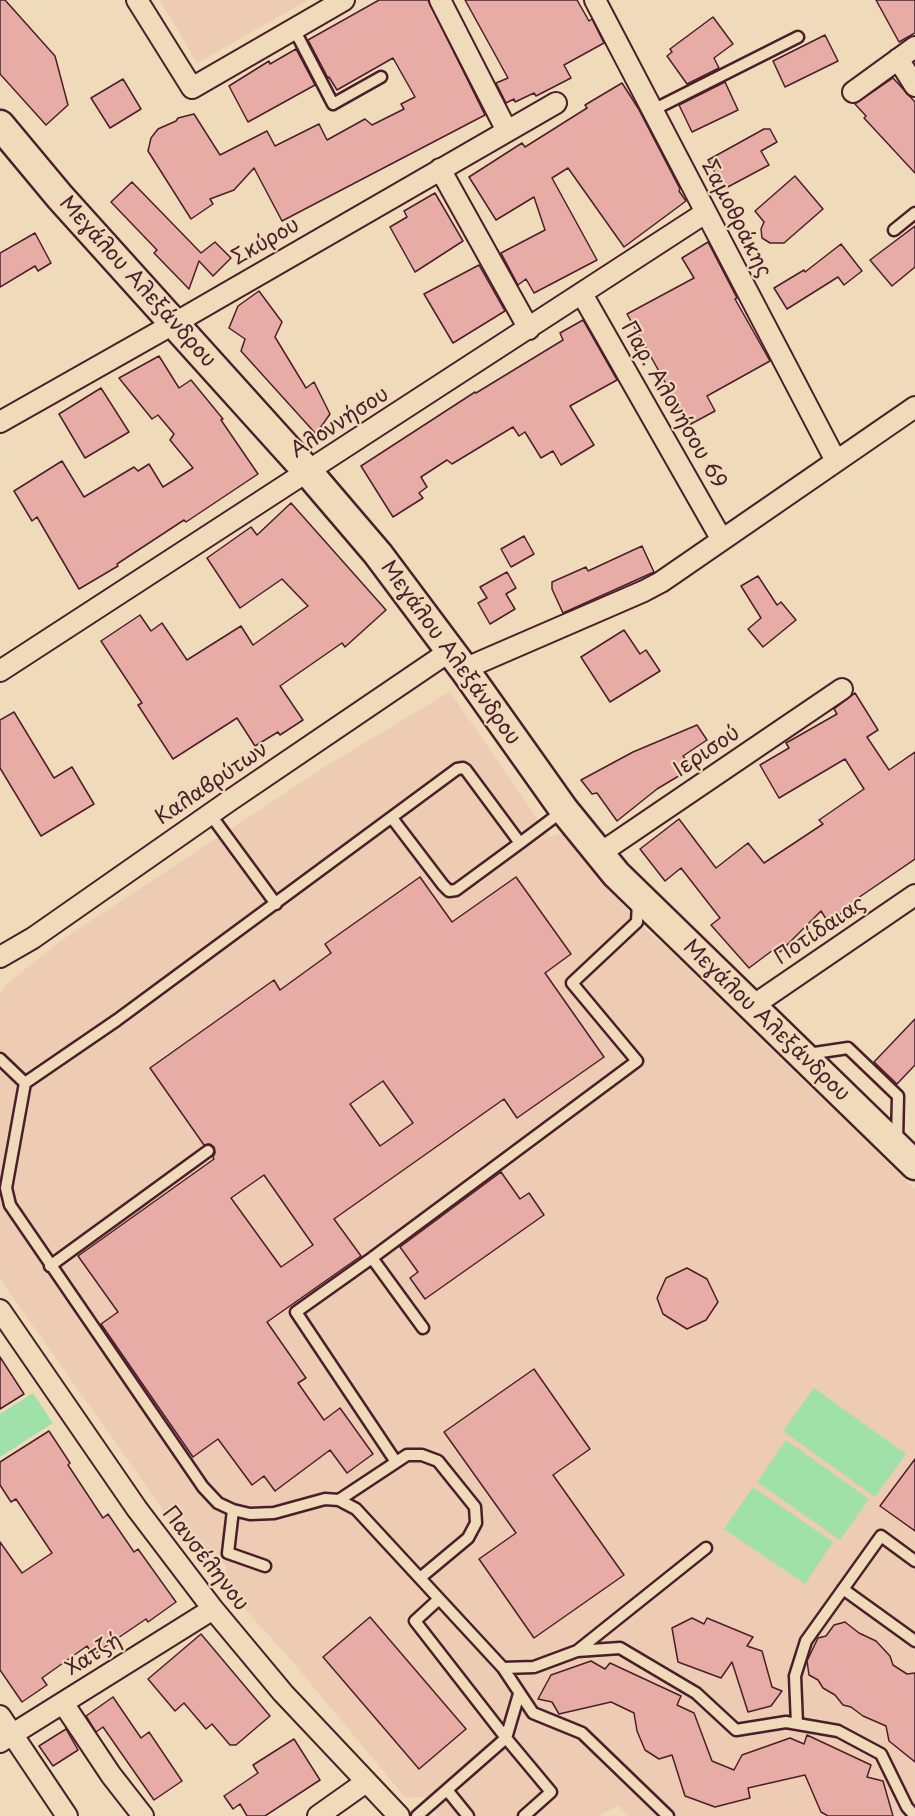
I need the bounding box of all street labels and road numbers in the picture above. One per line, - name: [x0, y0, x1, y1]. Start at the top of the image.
- street label: Σαμοθράκης: [696, 156, 776, 282]
- street label: Μεγάλου Αλεξάνδρου: [53, 191, 221, 373]
- street label: Σκύρου: [228, 213, 304, 271]
- street label: Παρ. Αλονήσου 69: [615, 317, 731, 493]
- street label: Αλοννήσου: [286, 382, 394, 464]
- street label: Μεγάλου Αλεξάνδρου: [375, 556, 525, 750]
- street label: Ιερισού: [669, 721, 745, 783]
- street label: Καλαβρύτων: [151, 737, 273, 831]
- street label: Ποτίδαιας: [770, 891, 870, 971]
- street label: Μεγάλου Αλεξάνδρου: [677, 935, 855, 1107]
- street label: Πανσέληνου: [156, 1502, 254, 1616]
- street label: Χατζή: [61, 1628, 127, 1682]

